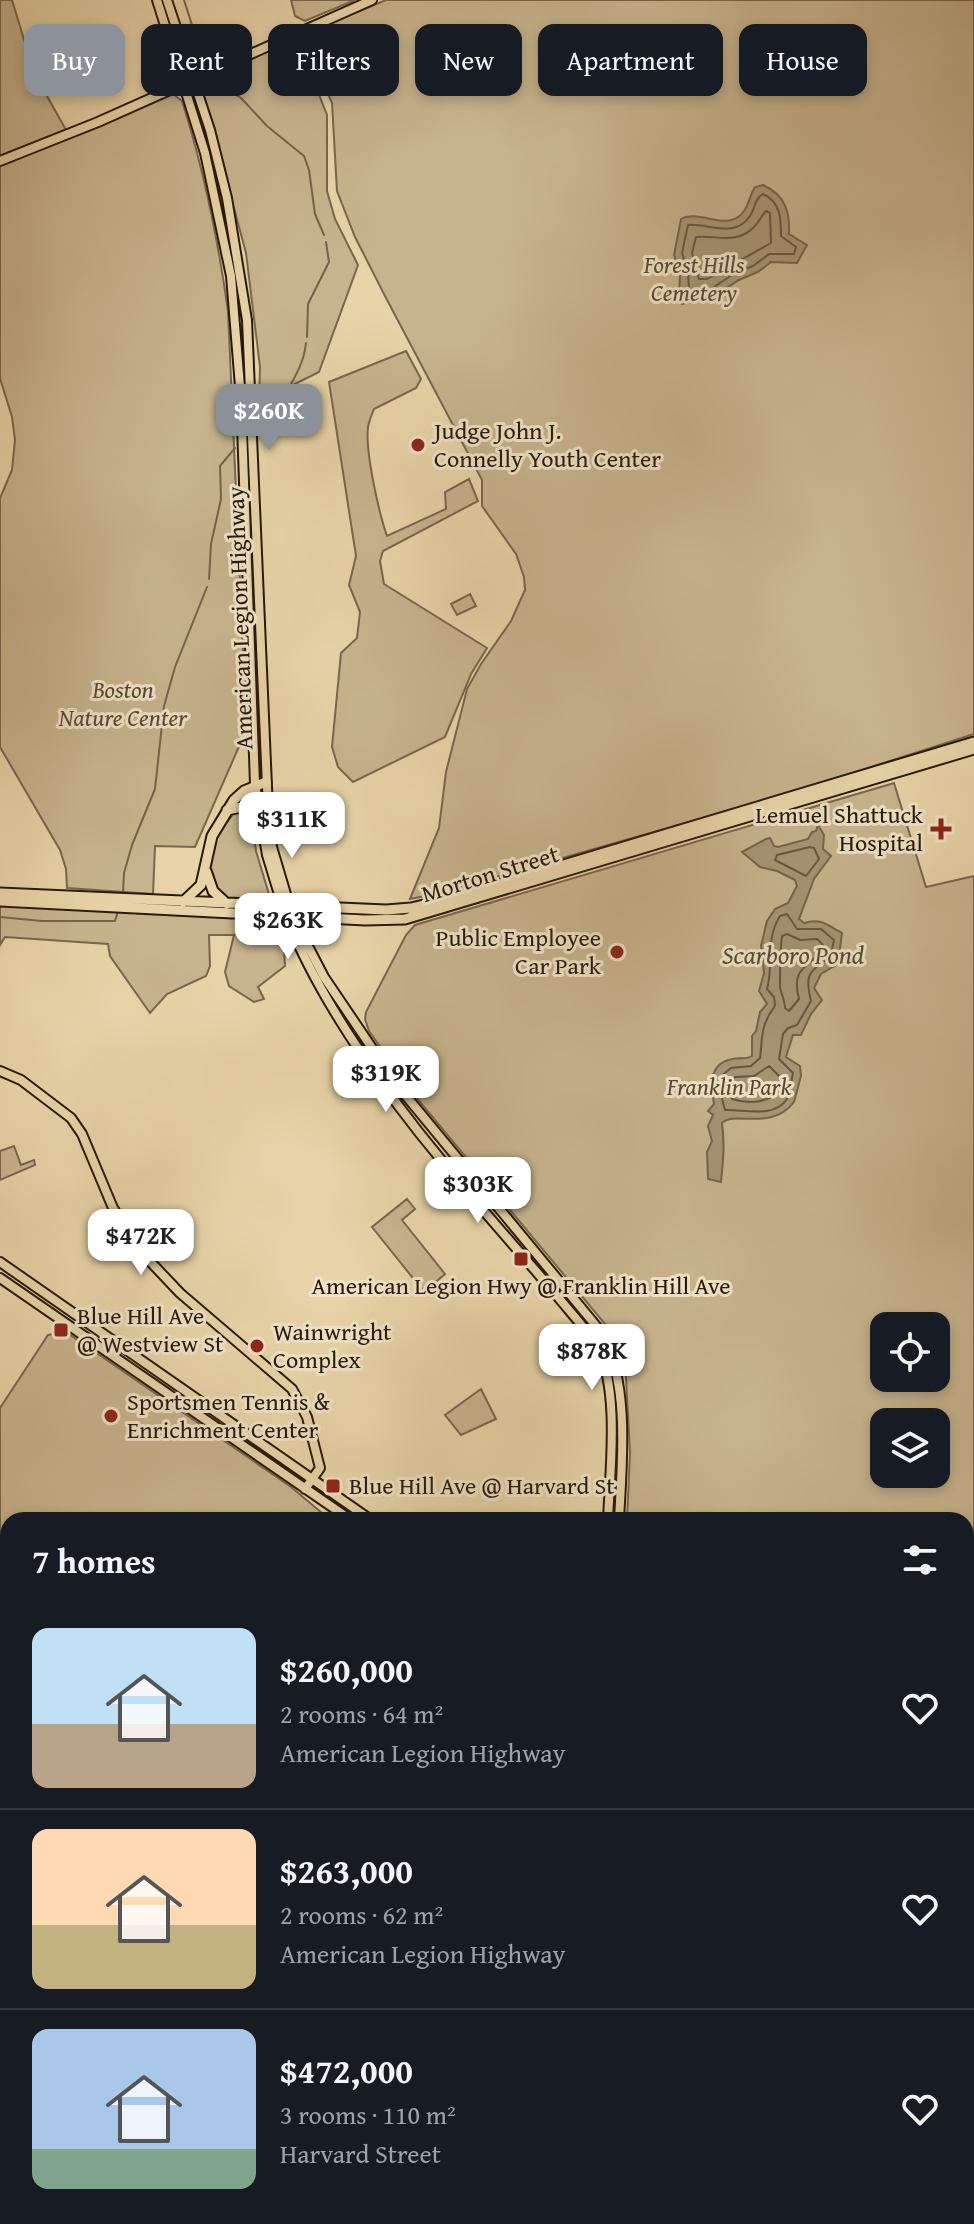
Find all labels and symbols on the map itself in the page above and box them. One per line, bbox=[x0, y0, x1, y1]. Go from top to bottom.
park label: Forest Hills Cemetery bbox=[643, 247, 745, 310]
pin: $260K bbox=[213, 384, 325, 452]
place label: Judge John J. Connelly Youth Center bbox=[431, 413, 661, 476]
marker: Judge John J. Connelly Youth Center bbox=[409, 436, 427, 454]
street label: American Legion Highway bbox=[217, 486, 262, 750]
park label: Boston Nature Center bbox=[58, 672, 188, 735]
pin: $311K bbox=[236, 792, 348, 860]
place label: Lemuel Shattuck Hospital bbox=[755, 797, 924, 860]
marker: Lemuel Shattuck Hospital bbox=[930, 818, 952, 840]
street label: Morton Street bbox=[417, 836, 563, 911]
pin: $263K bbox=[232, 893, 344, 961]
place label: Public Employee Car Park bbox=[436, 920, 602, 983]
water label: Scarboro Pond bbox=[722, 935, 864, 974]
marker: Public Employee Car Park bbox=[608, 943, 626, 961]
pin: $319K bbox=[330, 1046, 442, 1114]
park label: Franklin Park bbox=[666, 1069, 791, 1104]
pin: $303K bbox=[422, 1157, 534, 1225]
pin: $472K bbox=[85, 1209, 197, 1277]
marker: American Legion Hwy @ Franklin Hill Ave bbox=[512, 1250, 530, 1268]
place label: American Legion Hwy @ Franklin Hill Ave bbox=[312, 1268, 730, 1303]
place label: Blue Hill Ave @ Westview St bbox=[77, 1298, 224, 1361]
place label: Wainwright Complex bbox=[273, 1314, 392, 1377]
marker: Blue Hill Ave @ Westview St bbox=[52, 1321, 70, 1339]
pin: $878K bbox=[536, 1324, 648, 1392]
marker: Wainwright Complex bbox=[248, 1337, 266, 1355]
place label: Sportsmen Tennis & Enrichment Center bbox=[127, 1384, 331, 1447]
marker: Sportsmen Tennis & Enrichment Center bbox=[102, 1407, 120, 1425]
place label: Blue Hill Ave @ Harvard St bbox=[349, 1468, 615, 1503]
marker: Blue Hill Ave @ Harvard St bbox=[324, 1477, 342, 1495]

